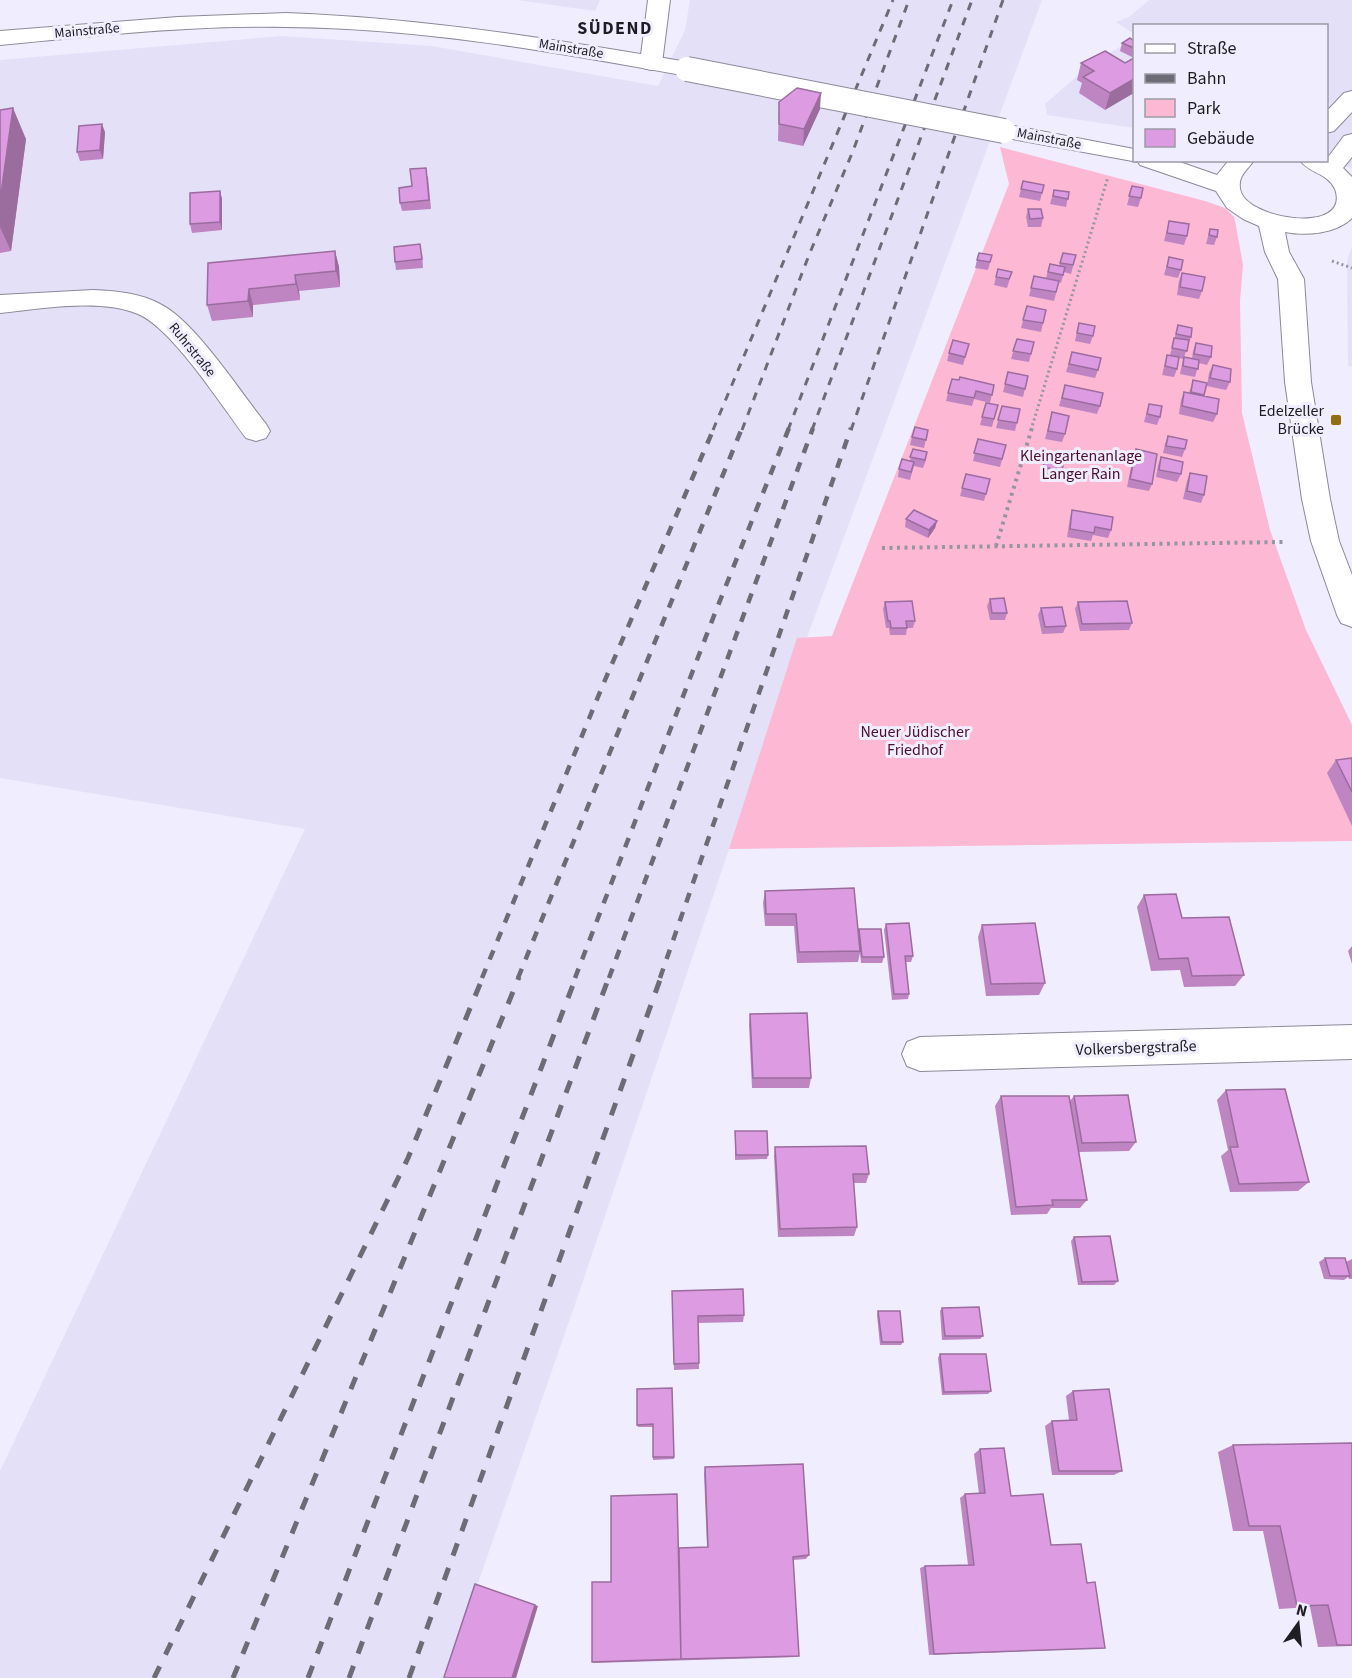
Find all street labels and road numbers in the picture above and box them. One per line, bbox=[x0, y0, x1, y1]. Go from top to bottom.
street label: Mainstraße bbox=[54, 18, 120, 44]
street label: Mainstraße bbox=[537, 34, 605, 64]
street label: Mainstraße bbox=[1015, 123, 1083, 155]
street label: Ruhrstraße bbox=[164, 318, 220, 382]
street label: Volkersbergstraße bbox=[1075, 1035, 1197, 1061]

